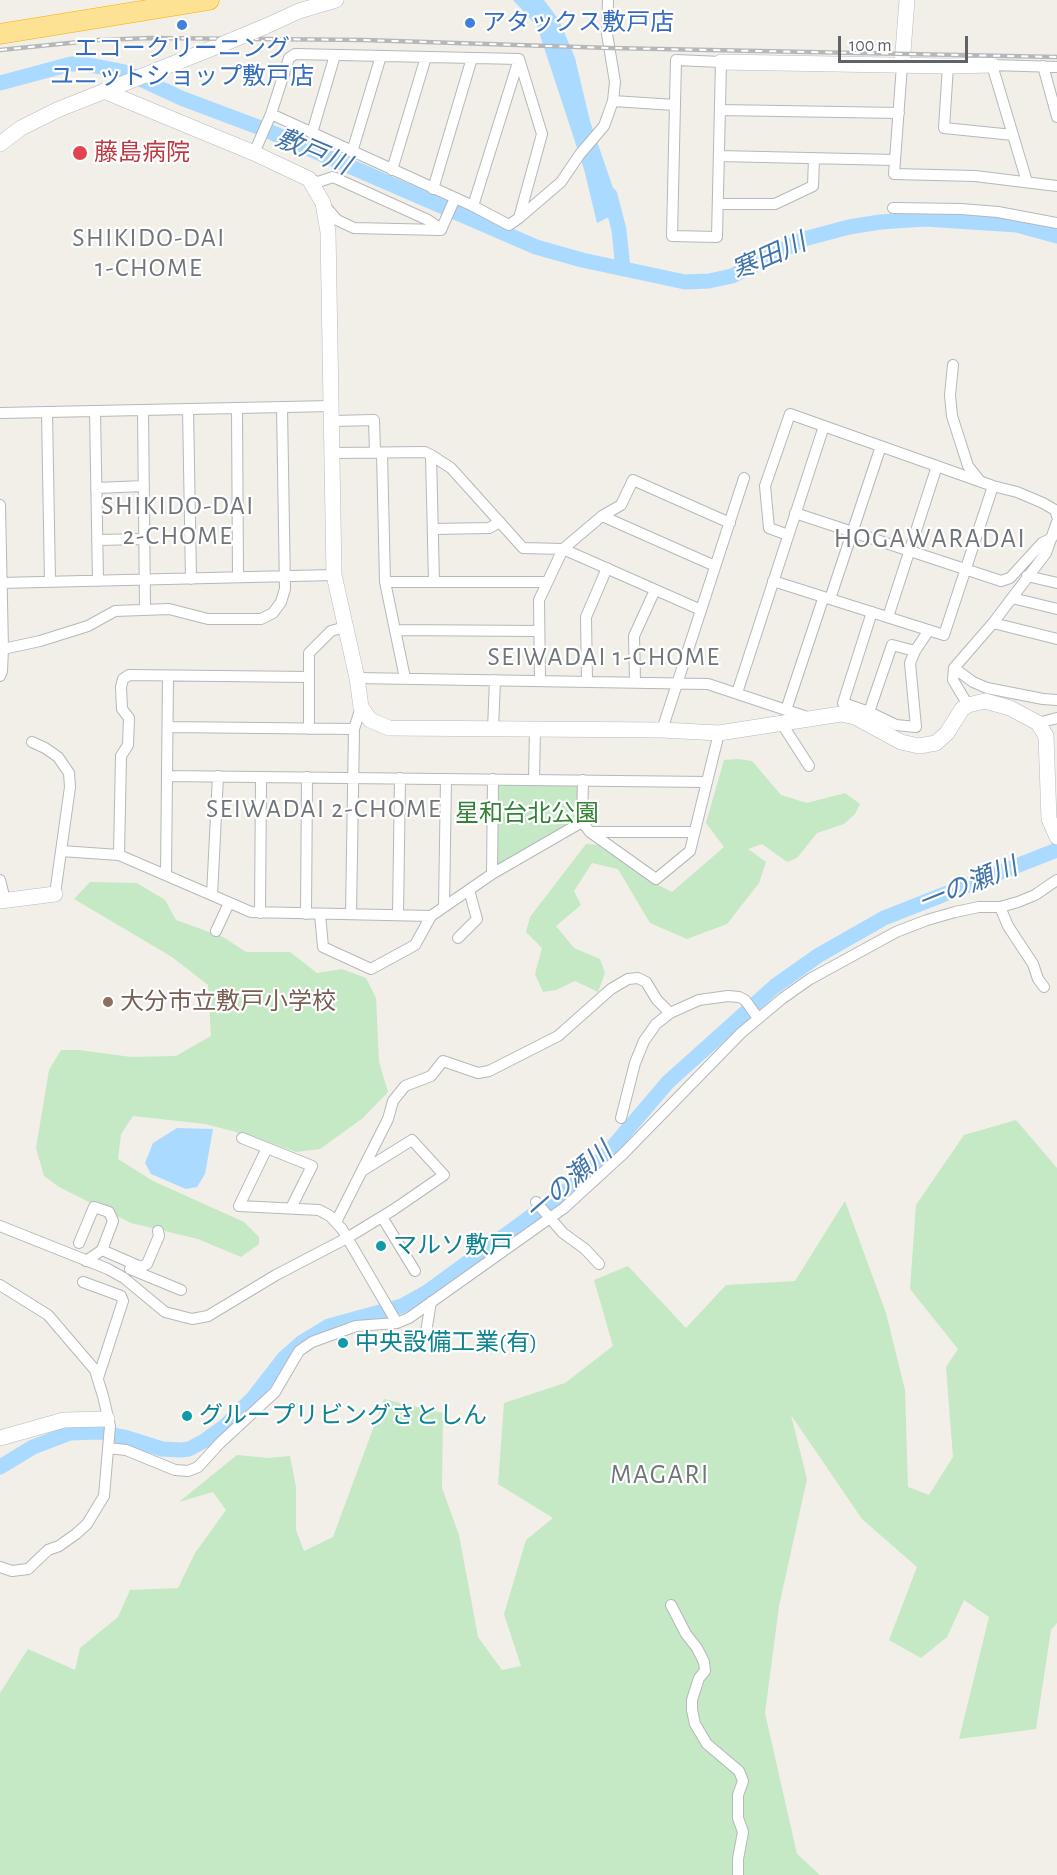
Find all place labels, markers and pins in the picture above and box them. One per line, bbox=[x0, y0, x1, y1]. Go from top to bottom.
place label: アタックス敷戸店 bbox=[482, 9, 674, 37]
marker: アタックス敷戸店 bbox=[463, 16, 477, 30]
marker: エコークリーニング ユニットショップ敷戸店 bbox=[175, 18, 189, 32]
place label: エコークリーニング ユニットショップ敷戸店 bbox=[50, 35, 314, 91]
place label: 藤島病院 bbox=[94, 139, 190, 167]
marker: 藤島病院 bbox=[71, 144, 89, 162]
place label: 大分市立敷戸小学校 bbox=[120, 988, 336, 1016]
marker: 大分市立敷戸小学校 bbox=[101, 995, 115, 1009]
place label: マルソ敷戸 bbox=[393, 1232, 513, 1260]
marker: マルソ敷戸 bbox=[374, 1239, 388, 1253]
place label: 中央設備工業(有) bbox=[355, 1329, 537, 1357]
marker: 中央設備工業(有) bbox=[336, 1336, 350, 1350]
place label: グループリビングさとしん bbox=[199, 1402, 487, 1430]
marker: グループリビングさとしん bbox=[180, 1409, 194, 1423]

